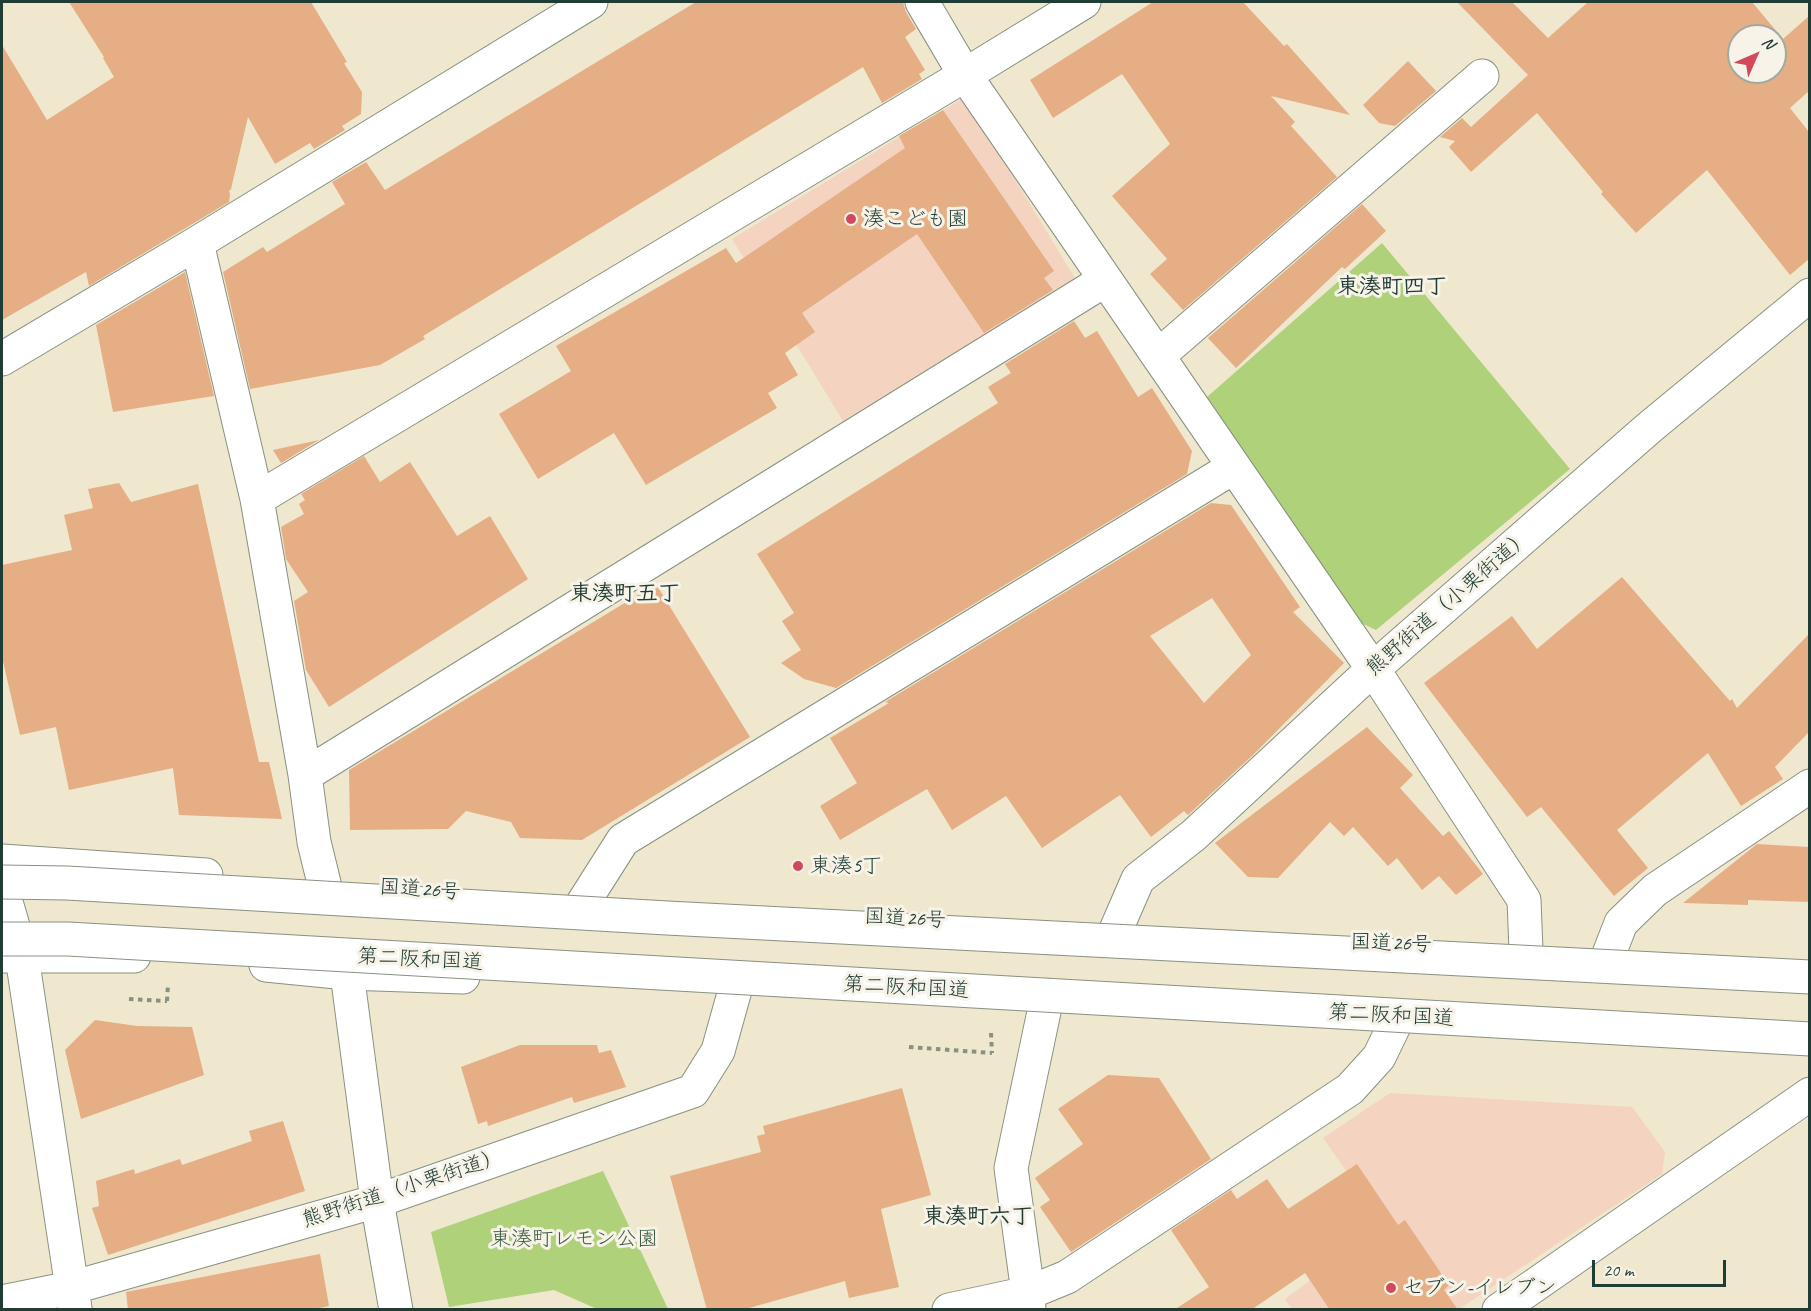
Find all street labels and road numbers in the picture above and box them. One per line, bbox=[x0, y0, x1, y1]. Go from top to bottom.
street label: 熊野街道（小栗街道） bbox=[1361, 525, 1537, 681]
street label: 国道26号 bbox=[378, 875, 462, 905]
street label: 国道26号 bbox=[863, 904, 947, 934]
street label: 国道26号 bbox=[1350, 930, 1432, 958]
street label: 第二阪和国道 bbox=[356, 944, 484, 976]
street label: 第二阪和国道 bbox=[842, 972, 970, 1004]
street label: 第二阪和国道 bbox=[1327, 1000, 1455, 1032]
street label: 熊野街道（小栗街道） bbox=[299, 1145, 507, 1233]

